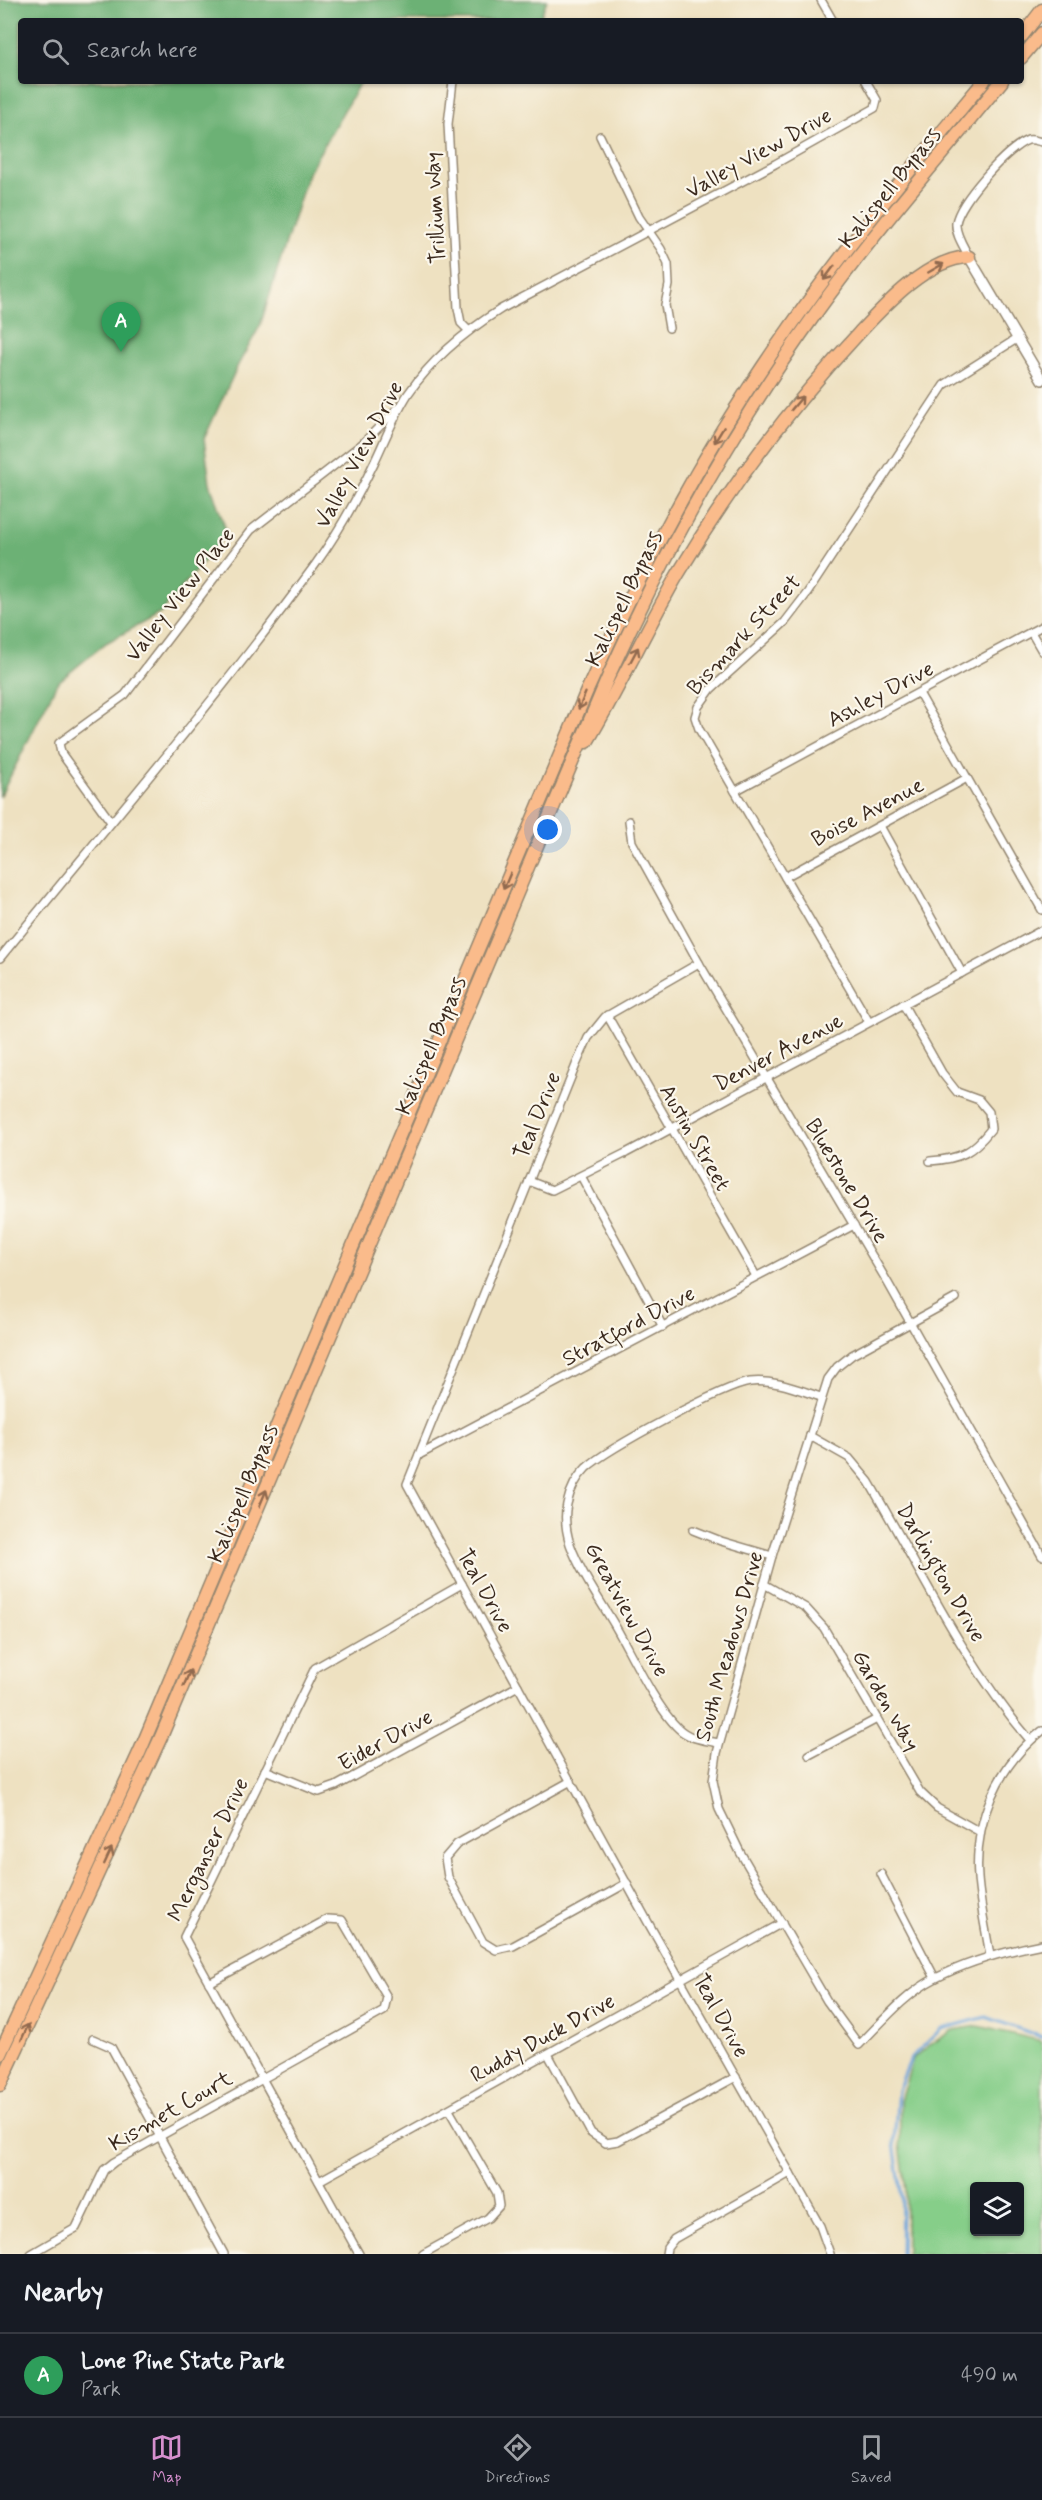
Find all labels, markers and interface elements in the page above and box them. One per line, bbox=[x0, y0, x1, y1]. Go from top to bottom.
search box bbox=[18, 18, 1024, 84]
icon: search bbox=[39, 35, 72, 68]
text: Search here bbox=[87, 37, 198, 65]
street label: Valley View Drive bbox=[681, 102, 837, 205]
street label: Kalispell Bypass bbox=[833, 122, 948, 255]
street label: Trillium Way bbox=[419, 151, 453, 265]
one-way arrow bbox=[927, 262, 944, 274]
one-way arrow bbox=[822, 265, 835, 281]
pin: A bbox=[102, 302, 140, 352]
street label: Valley View Drive bbox=[309, 377, 410, 533]
one-way arrow bbox=[790, 396, 803, 412]
one-way arrow bbox=[713, 425, 724, 443]
street label: Valley View Place bbox=[119, 522, 242, 668]
street label: Kalispell Bypass bbox=[580, 526, 670, 671]
street label: Bismark Street bbox=[681, 569, 808, 702]
one-way arrow bbox=[629, 646, 640, 664]
street label: Ashley Drive bbox=[823, 655, 939, 734]
one-way arrow bbox=[576, 692, 587, 710]
street label: Boise Avenue bbox=[807, 771, 929, 854]
your location bbox=[533, 815, 562, 844]
one-way arrow bbox=[501, 871, 512, 890]
street label: Kalispell Bypass bbox=[390, 972, 474, 1119]
street label: Denver Avenue bbox=[709, 1007, 849, 1099]
street label: Teal Drive bbox=[508, 1068, 568, 1164]
street label: Austin Street bbox=[652, 1080, 736, 1196]
street label: Bluestone Drive bbox=[798, 1114, 894, 1248]
street label: Stratford Drive bbox=[558, 1280, 701, 1375]
street label: Kalispell Bypass bbox=[202, 1420, 286, 1567]
one-way arrow bbox=[258, 1489, 269, 1508]
street label: Darlington Drive bbox=[887, 1498, 991, 1649]
street label: Greatview Drive bbox=[578, 1538, 675, 1682]
street label: Teal Drive bbox=[450, 1544, 519, 1638]
street label: South Meadows Drive bbox=[689, 1548, 771, 1745]
street label: Garden Way bbox=[845, 1645, 925, 1757]
one-way arrow bbox=[182, 1669, 193, 1687]
street label: Eider Drive bbox=[334, 1703, 438, 1778]
street label: Merganser Drive bbox=[162, 1773, 258, 1928]
one-way arrow bbox=[102, 1847, 114, 1865]
street label: Teal Drive bbox=[686, 1969, 755, 2063]
street label: Ruddy Duck Drive bbox=[466, 1987, 620, 2090]
one-way arrow bbox=[19, 2024, 31, 2042]
street label: Kismet Court bbox=[104, 2065, 238, 2158]
map controls bbox=[970, 2182, 1024, 2236]
button: layers bbox=[970, 2182, 1024, 2236]
text: Nearby bbox=[24, 2276, 103, 2310]
text: Lone Pine State Park bbox=[81, 2348, 285, 2376]
text: A bbox=[37, 2362, 50, 2389]
text: 490 m bbox=[961, 2362, 1018, 2389]
text: Park bbox=[81, 2376, 121, 2403]
tab: Map bbox=[150, 2431, 183, 2488]
tab: Directions bbox=[484, 2431, 550, 2488]
tab: Saved bbox=[851, 2431, 892, 2488]

